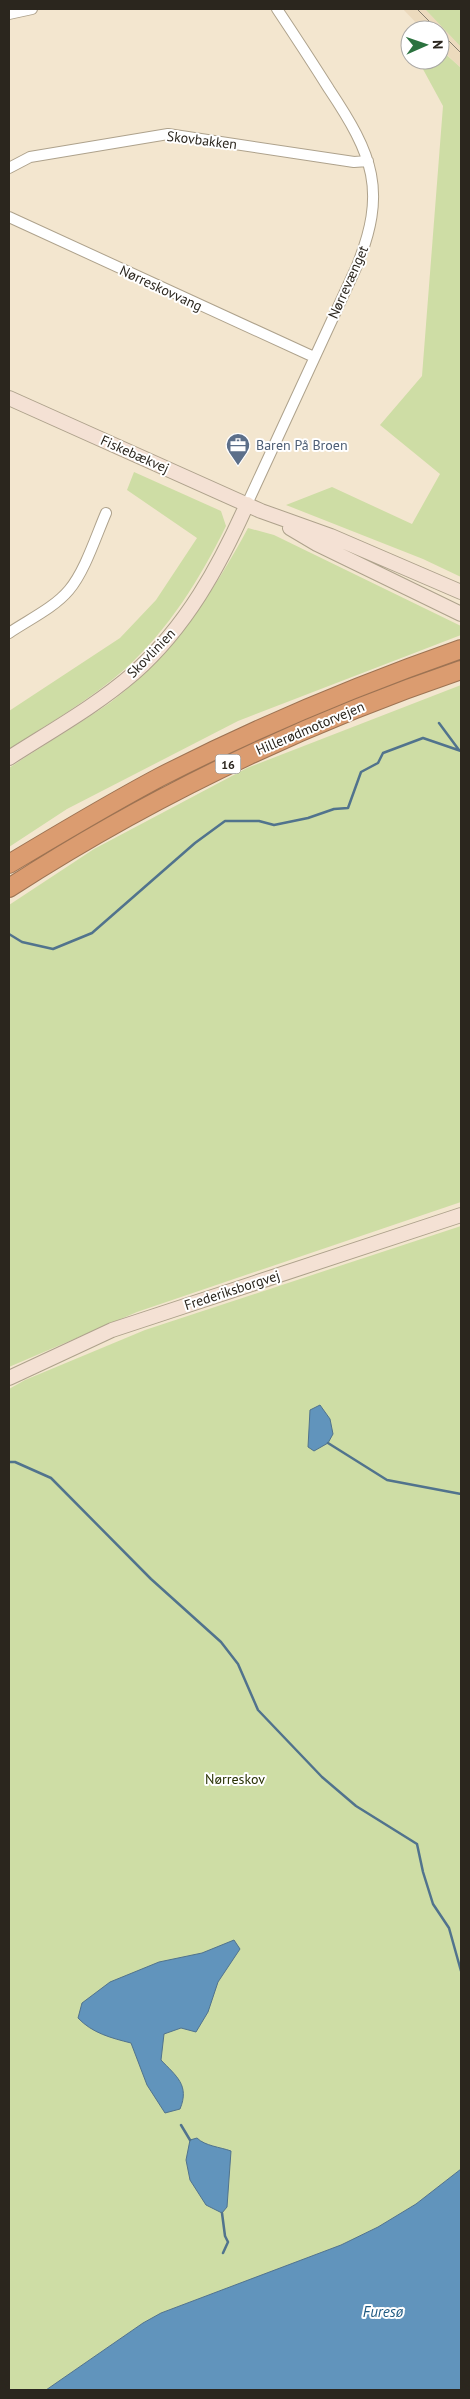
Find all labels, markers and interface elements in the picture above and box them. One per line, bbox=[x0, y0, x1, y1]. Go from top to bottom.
north arrow bbox=[400, 20, 450, 70]
text: N bbox=[429, 40, 447, 49]
street label: Skovbakken bbox=[166, 127, 238, 153]
street label: Nørrevænget bbox=[324, 242, 372, 321]
street label: Nørreskovvang bbox=[117, 261, 205, 315]
street label: Fiskebækvej bbox=[98, 431, 172, 477]
office icon: Baren På Broen bbox=[225, 432, 251, 466]
place label: Baren På Broen bbox=[256, 436, 348, 454]
street label: Skovlinien bbox=[123, 624, 179, 682]
street label: Hillerødmotorvejen bbox=[253, 697, 367, 759]
road number: 16 bbox=[216, 754, 240, 774]
street label: Frederiksborgvej bbox=[182, 1266, 282, 1314]
park label: Nørreskov bbox=[205, 1770, 265, 1788]
water label: Furesø bbox=[363, 2302, 404, 2321]

